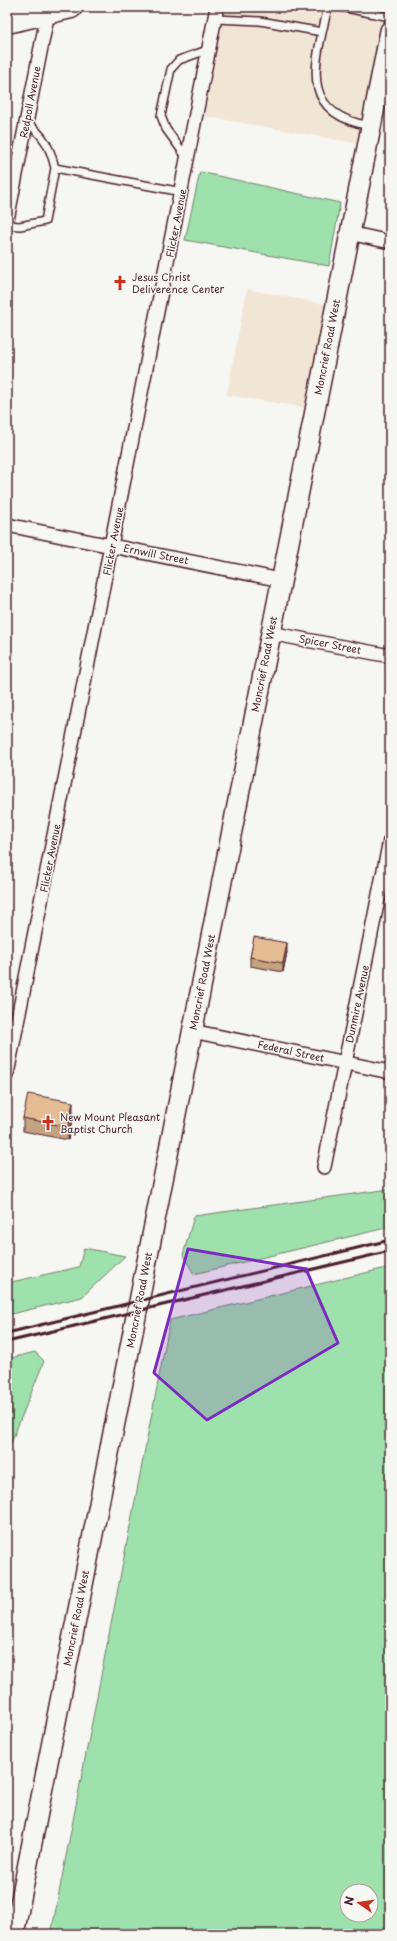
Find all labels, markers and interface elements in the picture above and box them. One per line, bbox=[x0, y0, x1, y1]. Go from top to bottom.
street label: Redpoll Avenue bbox=[15, 65, 44, 139]
street label: Flicker Avenue bbox=[161, 187, 190, 259]
place label: Jesus Christ Deliverence Center bbox=[132, 269, 225, 296]
church icon: Jesus Christ Deliverence Center bbox=[111, 274, 129, 292]
street label: Moncrief Road West bbox=[310, 298, 343, 396]
street label: Flicker Avenue bbox=[98, 505, 127, 577]
street label: Ernwill Street bbox=[122, 540, 190, 567]
street label: Moncrief Road West bbox=[247, 615, 280, 713]
street label: Spicer Street bbox=[298, 630, 363, 657]
street label: Flicker Avenue bbox=[35, 822, 64, 894]
street label: Moncrief Road West bbox=[185, 933, 218, 1031]
street label: Dunmire Avenue bbox=[341, 964, 372, 1044]
street label: Federal Street bbox=[256, 1036, 326, 1065]
place label: New Mount Pleasant Baptist Church bbox=[60, 1109, 160, 1136]
church icon: New Mount Pleasant Baptist Church bbox=[39, 1114, 57, 1132]
street label: Moncrief Road West bbox=[122, 1251, 155, 1349]
street label: Moncrief Road West bbox=[59, 1569, 92, 1667]
north arrow bbox=[339, 1883, 379, 1923]
text: N bbox=[340, 1894, 358, 1907]

